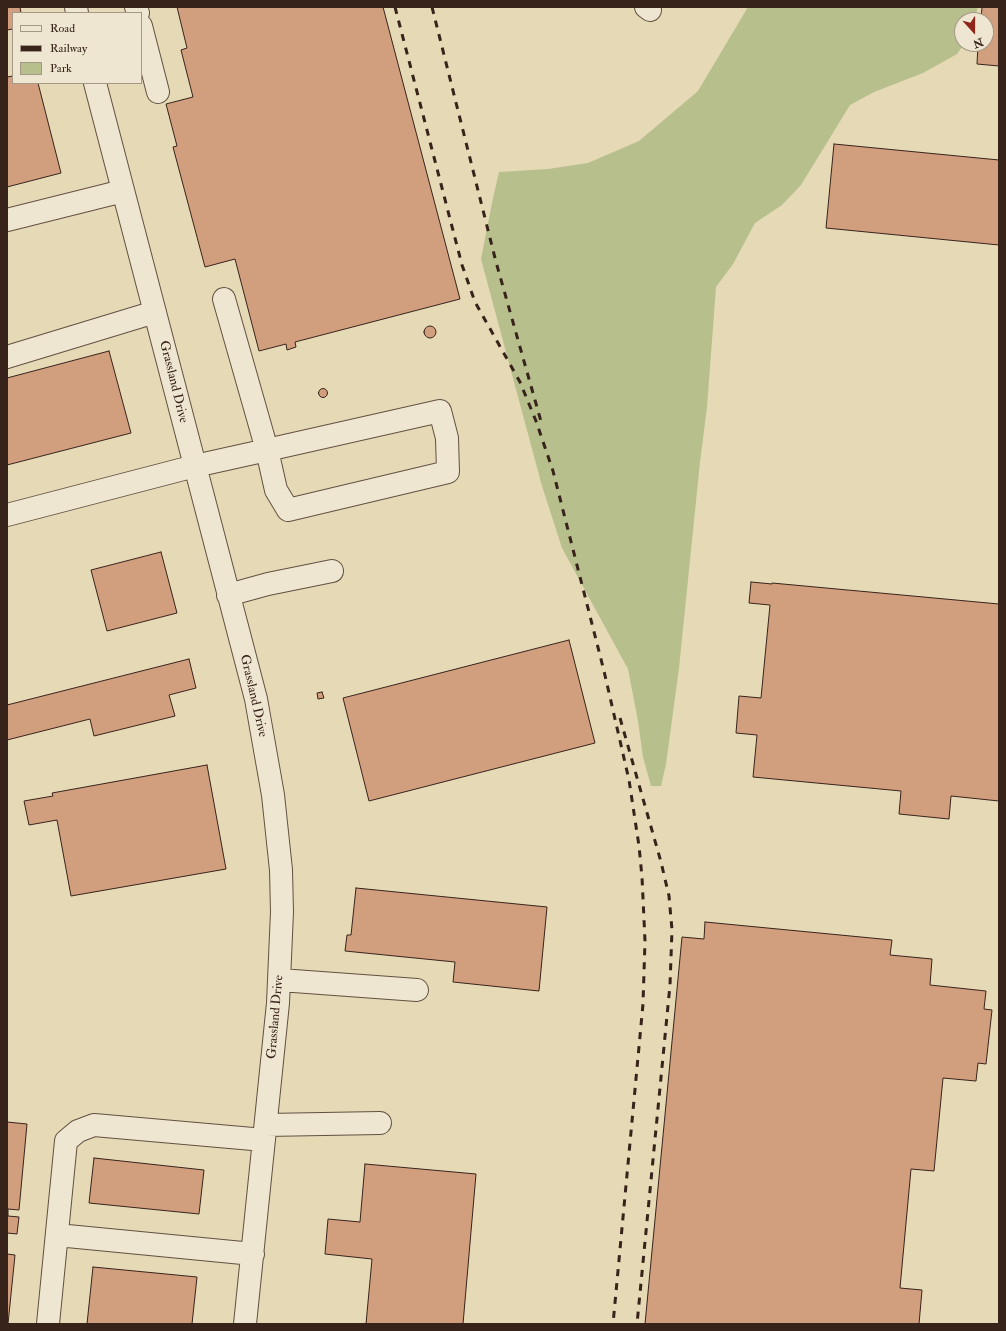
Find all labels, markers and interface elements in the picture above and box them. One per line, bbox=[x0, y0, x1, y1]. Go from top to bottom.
legend bbox=[12, 12, 142, 84]
north arrow bbox=[954, 12, 994, 52]
text: Road bbox=[50, 21, 75, 36]
text: N bbox=[971, 35, 985, 51]
text: Railway bbox=[50, 41, 87, 56]
text: Park bbox=[50, 61, 72, 76]
street label: Grassland Drive bbox=[155, 339, 191, 425]
street label: Grassland Drive bbox=[236, 653, 270, 739]
street label: Grassland Drive bbox=[265, 974, 287, 1060]

